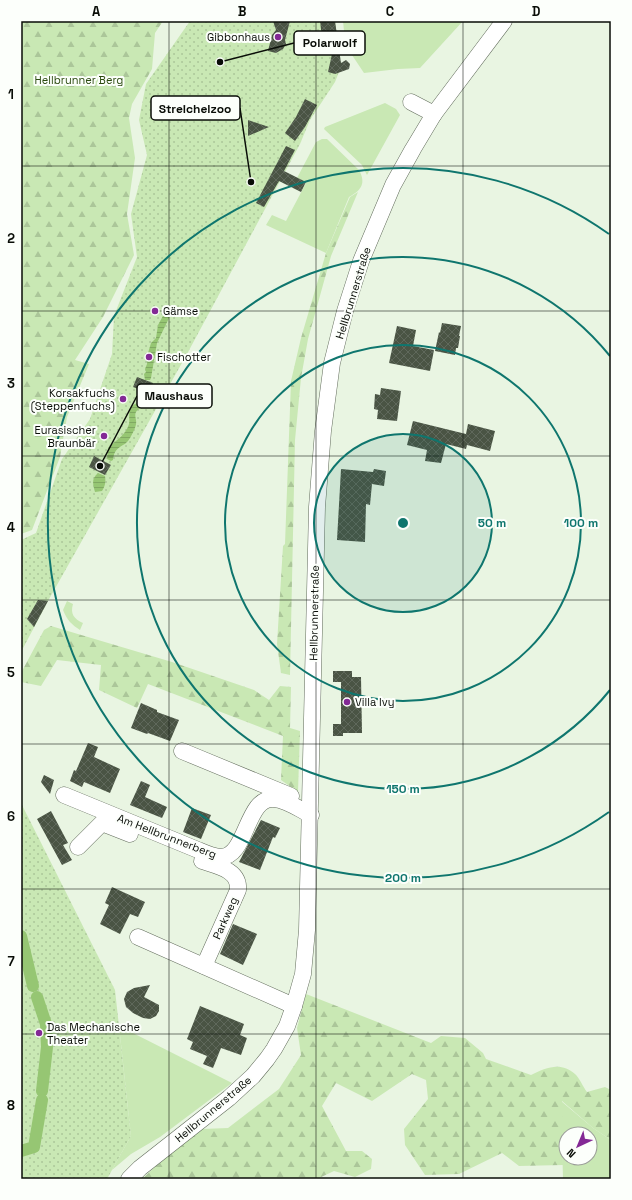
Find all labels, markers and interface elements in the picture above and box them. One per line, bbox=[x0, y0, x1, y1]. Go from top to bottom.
text: A bbox=[92, 3, 101, 20]
text: B bbox=[238, 3, 247, 20]
text: C bbox=[386, 3, 394, 20]
text: D bbox=[532, 3, 541, 20]
place label: Gibbonhaus bbox=[207, 30, 270, 44]
callout: Polarwolf bbox=[294, 31, 365, 55]
marker: Gibbonhaus bbox=[273, 32, 283, 42]
text: Polarwolf bbox=[303, 35, 357, 51]
park label: Hellbrunner Berg bbox=[35, 73, 123, 87]
text: 1 bbox=[8, 86, 14, 103]
callout: Streichelzoo bbox=[151, 96, 240, 120]
text: Streichelzoo bbox=[159, 101, 231, 117]
text: 2 bbox=[7, 230, 15, 247]
street label: Hellbrunnerstraße bbox=[332, 245, 374, 341]
place label: Gämse bbox=[163, 304, 198, 318]
marker: Gämse bbox=[150, 306, 160, 316]
place label: Fischotter bbox=[157, 350, 211, 364]
marker: Fischotter bbox=[144, 352, 154, 362]
text: 3 bbox=[7, 375, 15, 392]
callout: Maushaus bbox=[137, 384, 212, 408]
place label: Korsakfuchs (Steppenfuchs) bbox=[31, 386, 115, 413]
text: Maushaus bbox=[145, 388, 203, 404]
marker: Korsakfuchs (Steppenfuchs) bbox=[118, 394, 128, 404]
place label: Eurasischer Braunbär bbox=[35, 423, 96, 450]
marker: Eurasischer Braunbär bbox=[99, 431, 109, 441]
text: 50 m bbox=[478, 515, 506, 531]
text: 100 m bbox=[564, 515, 598, 531]
centre of rings bbox=[396, 516, 410, 530]
text: 4 bbox=[7, 519, 15, 536]
street label: Hellbrunnerstraße bbox=[306, 565, 322, 661]
text: 5 bbox=[7, 664, 15, 681]
place label: Villa Ivy bbox=[355, 695, 394, 709]
marker: Villa Ivy bbox=[342, 697, 352, 707]
text: 150 m bbox=[386, 781, 420, 797]
text: 6 bbox=[7, 808, 15, 825]
street label: Am Hellbrunnerberg bbox=[115, 811, 219, 861]
text: 200 m bbox=[385, 870, 421, 886]
street label: Parkweg bbox=[209, 895, 241, 941]
text: 7 bbox=[7, 953, 15, 970]
place label: Das Mechanische Theater bbox=[47, 1020, 140, 1047]
marker: Das Mechanische Theater bbox=[34, 1028, 44, 1038]
street label: Hellbrunnerstraße bbox=[172, 1073, 254, 1145]
text: 8 bbox=[7, 1097, 15, 1114]
north arrow bbox=[558, 1126, 598, 1166]
text: N bbox=[564, 1146, 579, 1161]

